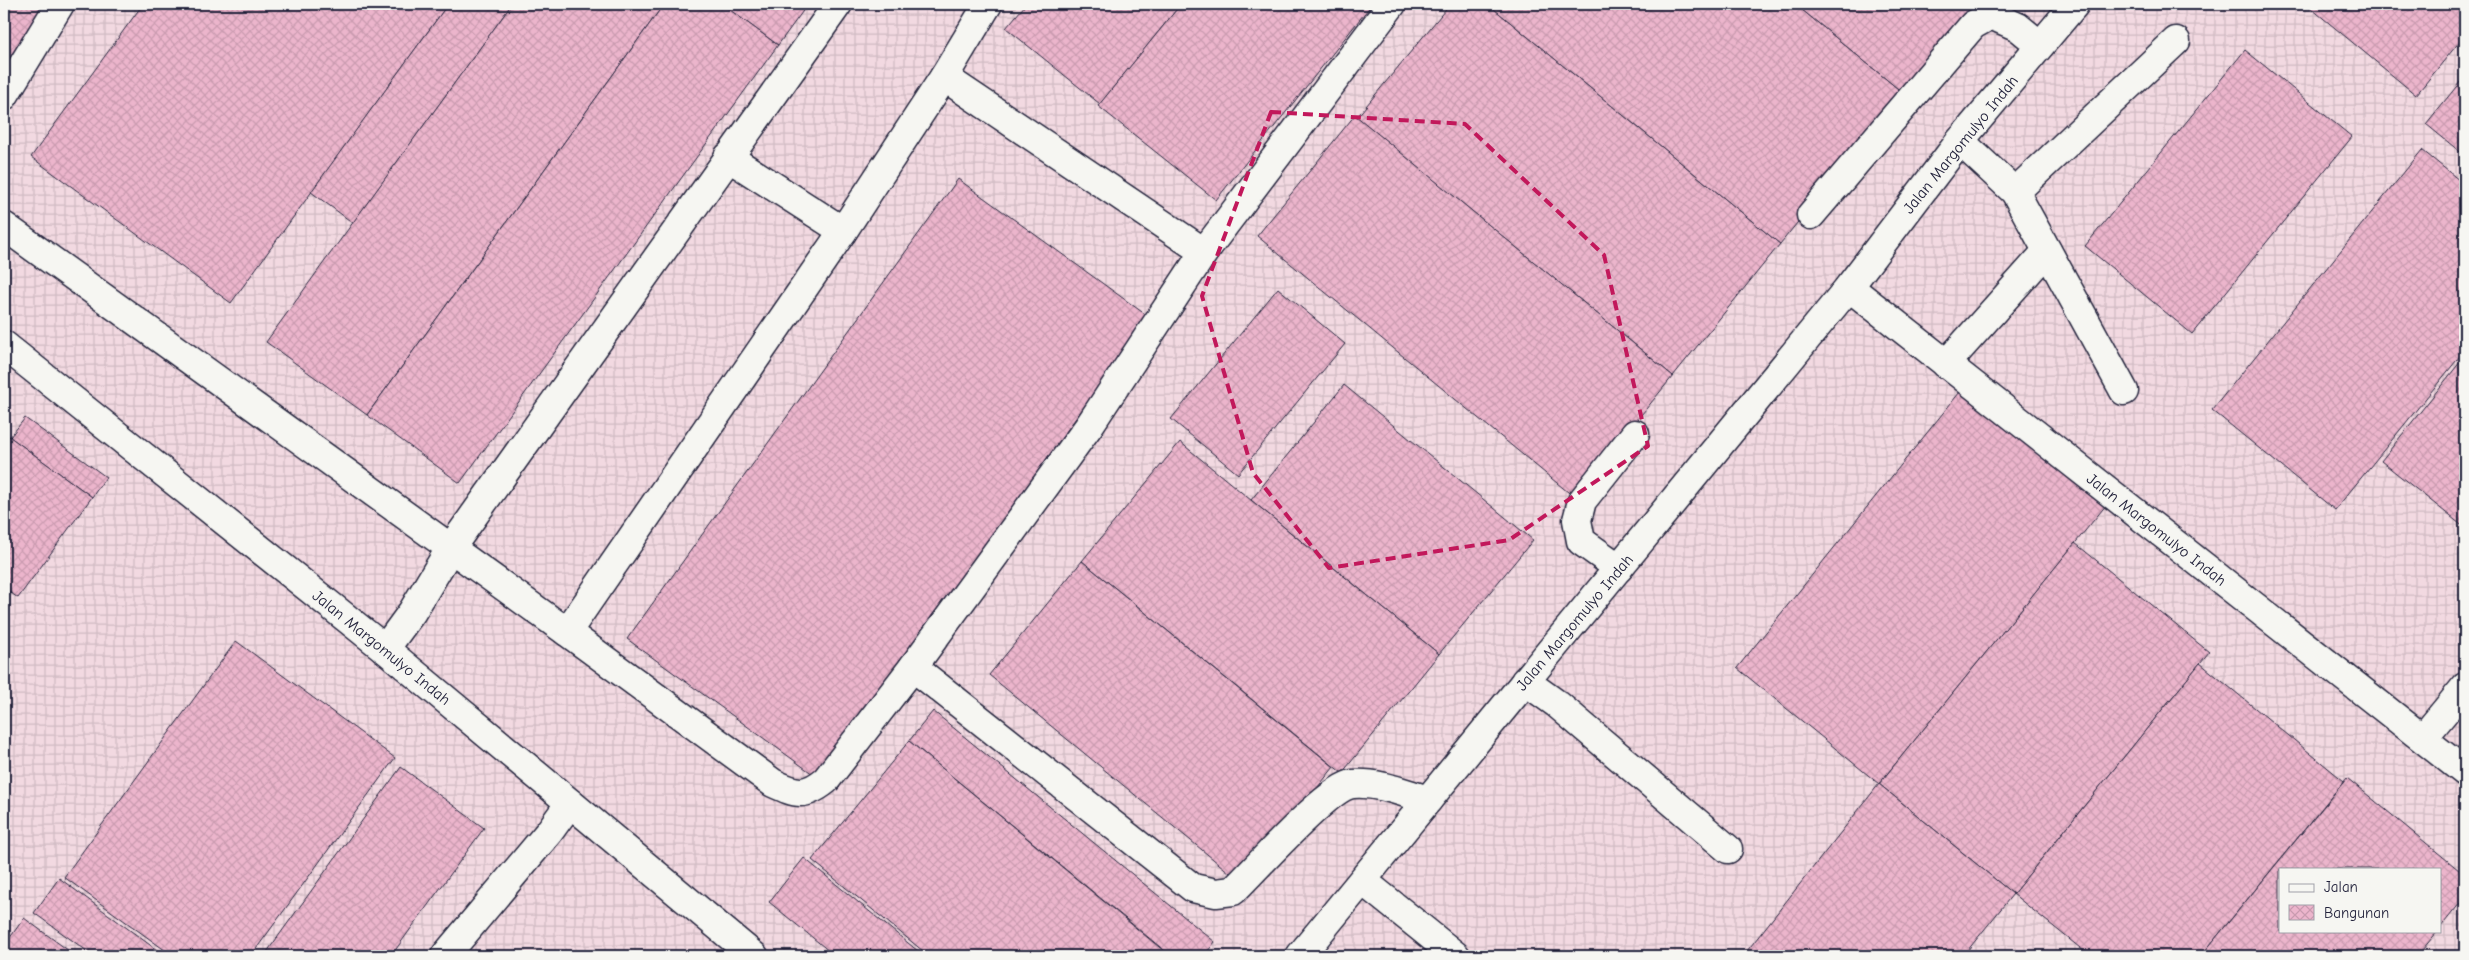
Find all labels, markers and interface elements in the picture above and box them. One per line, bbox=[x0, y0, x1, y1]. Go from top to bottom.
street label: Jalan Margomulyo Indah bbox=[1900, 72, 2022, 217]
street label: Jalan Margomulyo Indah bbox=[2083, 470, 2230, 590]
street label: Jalan Margomulyo Indah bbox=[1513, 551, 1637, 694]
street label: Jalan Margomulyo Indah bbox=[309, 587, 454, 709]
legend bbox=[2279, 868, 2442, 932]
text: Jalan bbox=[2324, 878, 2358, 896]
text: Bangunan bbox=[2324, 904, 2389, 922]

